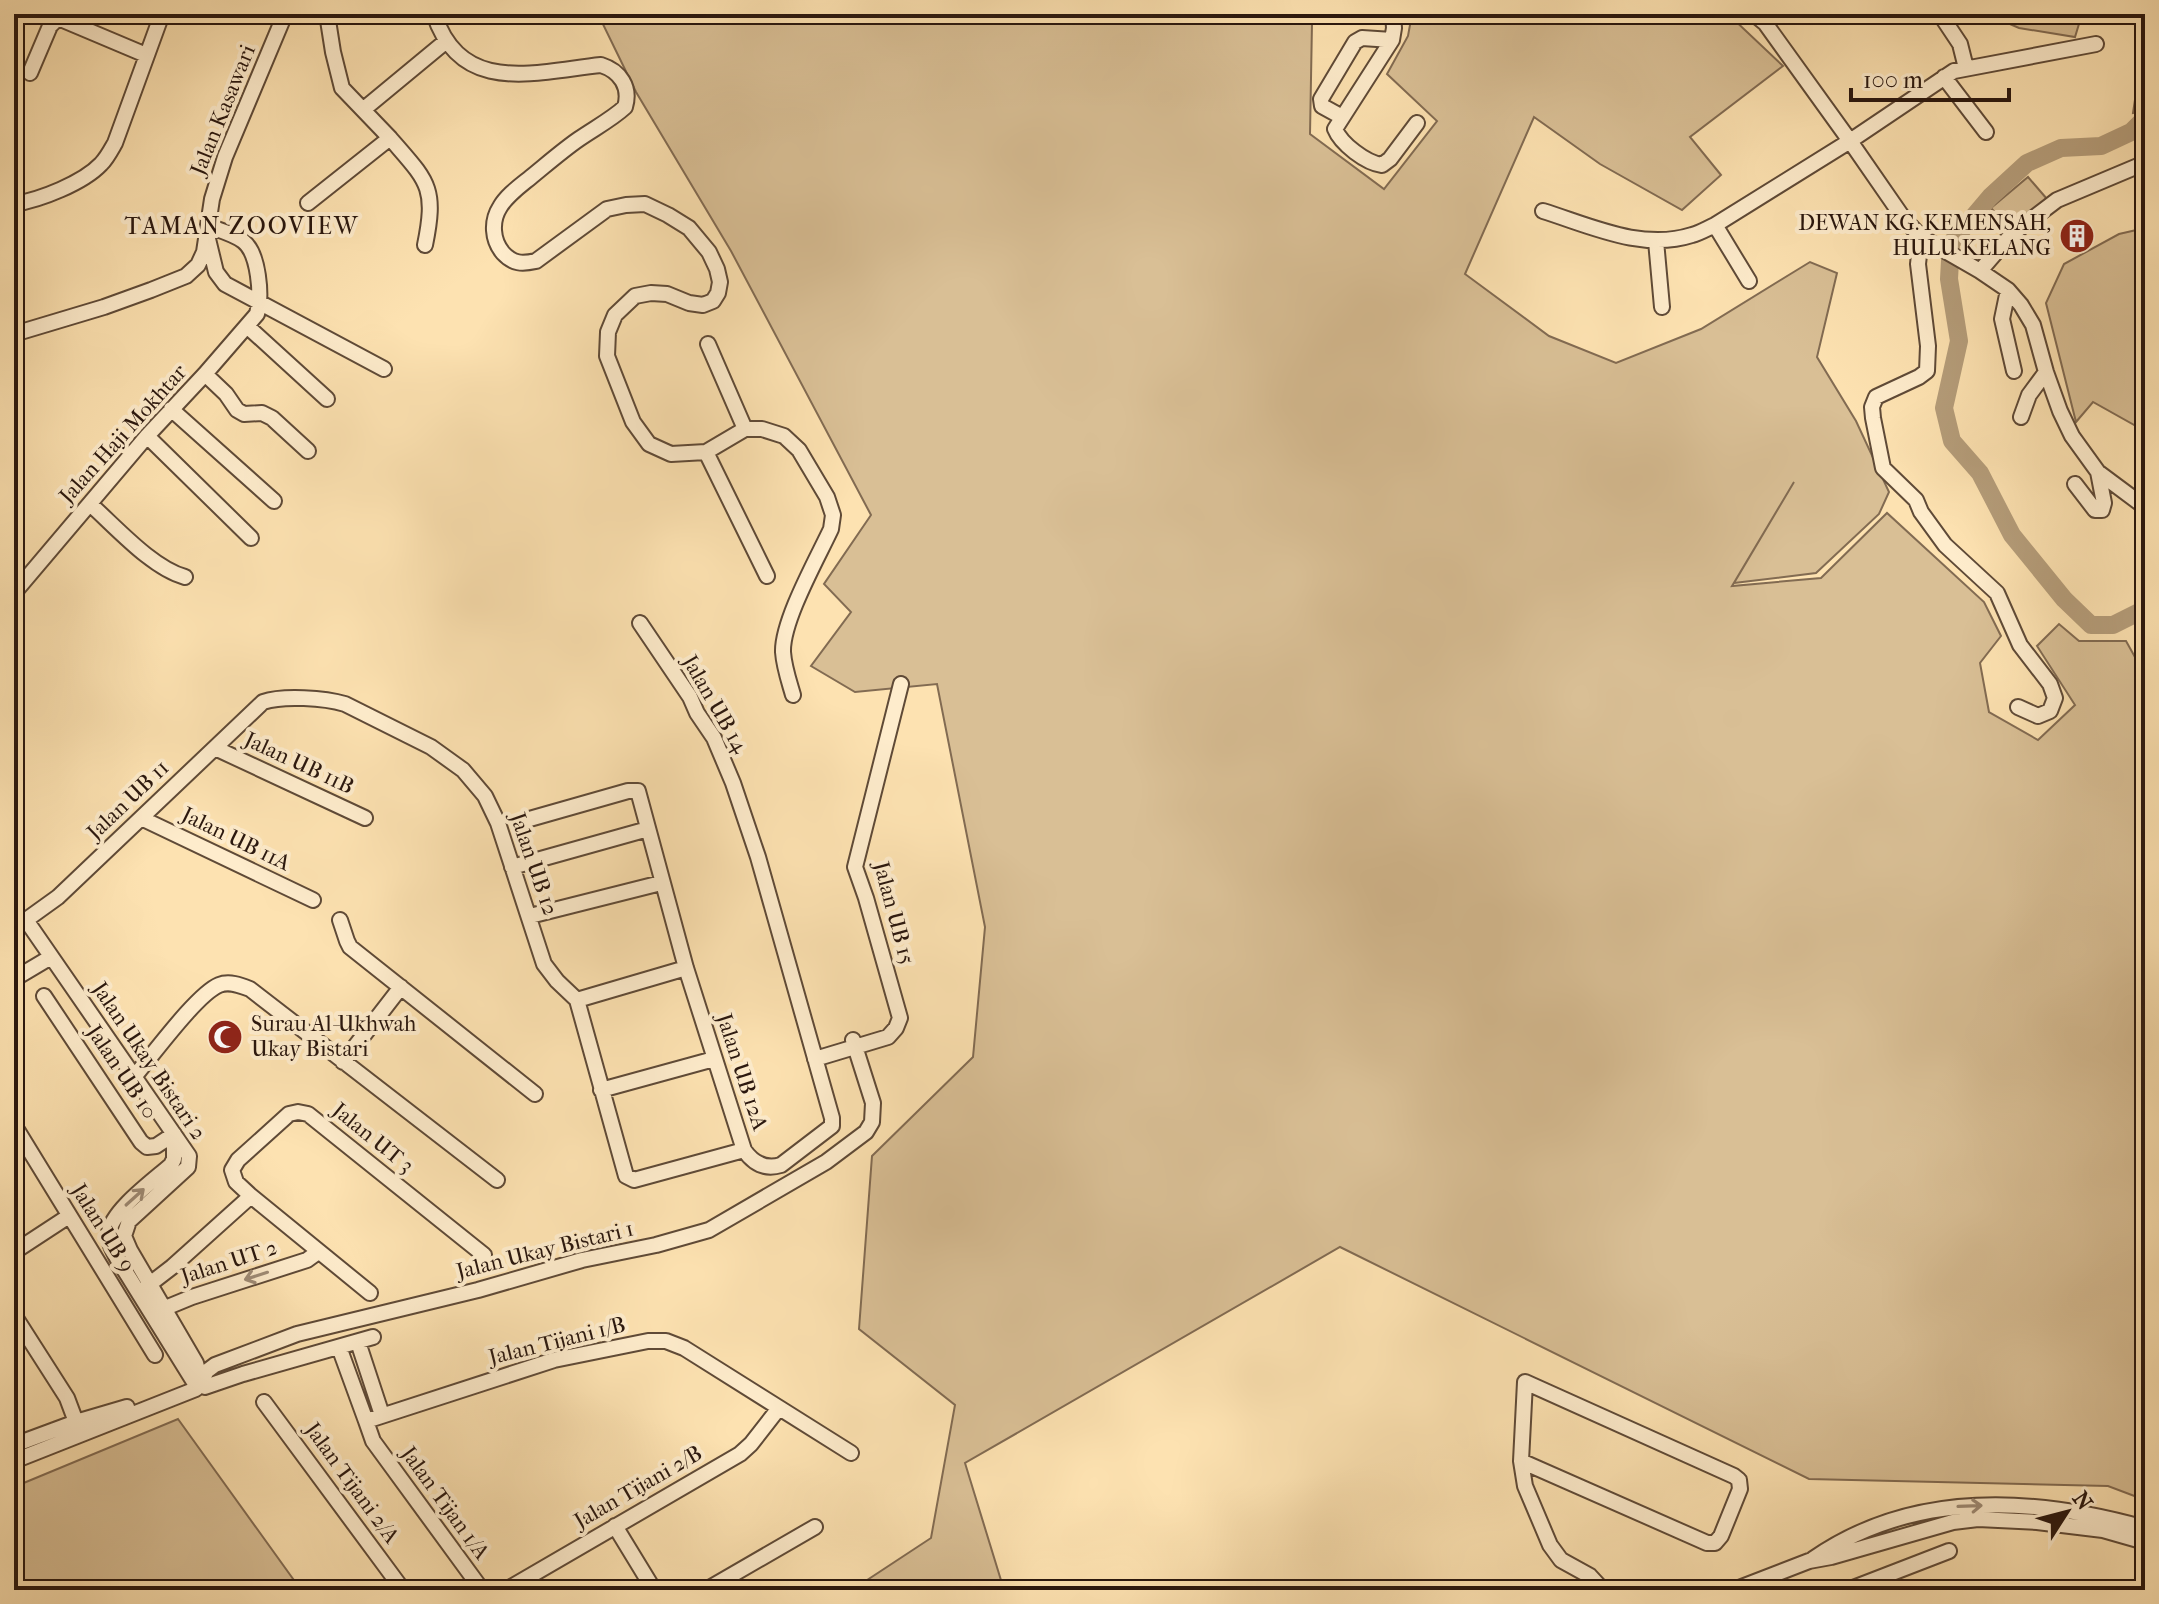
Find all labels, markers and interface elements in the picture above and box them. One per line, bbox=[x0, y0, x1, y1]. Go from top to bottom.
street label: Jalan Kasawari bbox=[184, 41, 261, 181]
scale bar bbox=[1851, 52, 2009, 102]
text: 100 m bbox=[1863, 66, 1923, 94]
place label: DEWAN KG. KEMENSAH, HULU KELANG bbox=[1798, 210, 2051, 261]
district label: TAMAN ZOOVIEW bbox=[125, 212, 359, 240]
building icon: DEWAN KG. KEMENSAH, HULU KELANG bbox=[2058, 217, 2096, 255]
street label: Jalan Haji Mokhtar bbox=[52, 359, 193, 510]
street label: Jalan UB 14 bbox=[676, 649, 754, 758]
street label: Jalan UB 11B bbox=[238, 725, 358, 800]
street label: Jalan UB 11 bbox=[80, 755, 174, 847]
street label: Jalan UB 11A bbox=[176, 801, 295, 877]
street label: Jalan UB 12 bbox=[504, 807, 564, 919]
street label: Jalan UB 15 bbox=[867, 857, 920, 967]
street label: Jalan Ukay Bistari 2 bbox=[85, 975, 212, 1145]
street label: Jalan UB 12A bbox=[710, 1008, 773, 1134]
place label: Surau Al-Ukhwah Ukay Bistari bbox=[251, 1011, 417, 1062]
street label: Jalan UB 10 bbox=[80, 1018, 163, 1124]
mosque icon: Surau Al-Ukhwah Ukay Bistari bbox=[206, 1018, 244, 1056]
street label: Jalan UT 3 bbox=[325, 1096, 419, 1179]
street label: Jalan UB 9 bbox=[65, 1177, 140, 1277]
one-way arrow bbox=[125, 1188, 145, 1207]
street label: Jalan Ukay Bistari 1 bbox=[452, 1215, 636, 1285]
street label: Jalan UT 2 bbox=[176, 1234, 280, 1290]
one-way arrow bbox=[243, 1270, 268, 1285]
street label: Jalan Tijani 1/B bbox=[484, 1311, 628, 1371]
street label: Jalan Tijani 2/A bbox=[298, 1416, 405, 1549]
street label: Jalan Tijan 1/A bbox=[394, 1440, 495, 1565]
street label: Jalan Tijani 2/B bbox=[568, 1440, 707, 1535]
north arrow bbox=[2027, 1472, 2107, 1552]
text: N bbox=[2067, 1486, 2098, 1515]
one-way arrow bbox=[1956, 1498, 1982, 1513]

